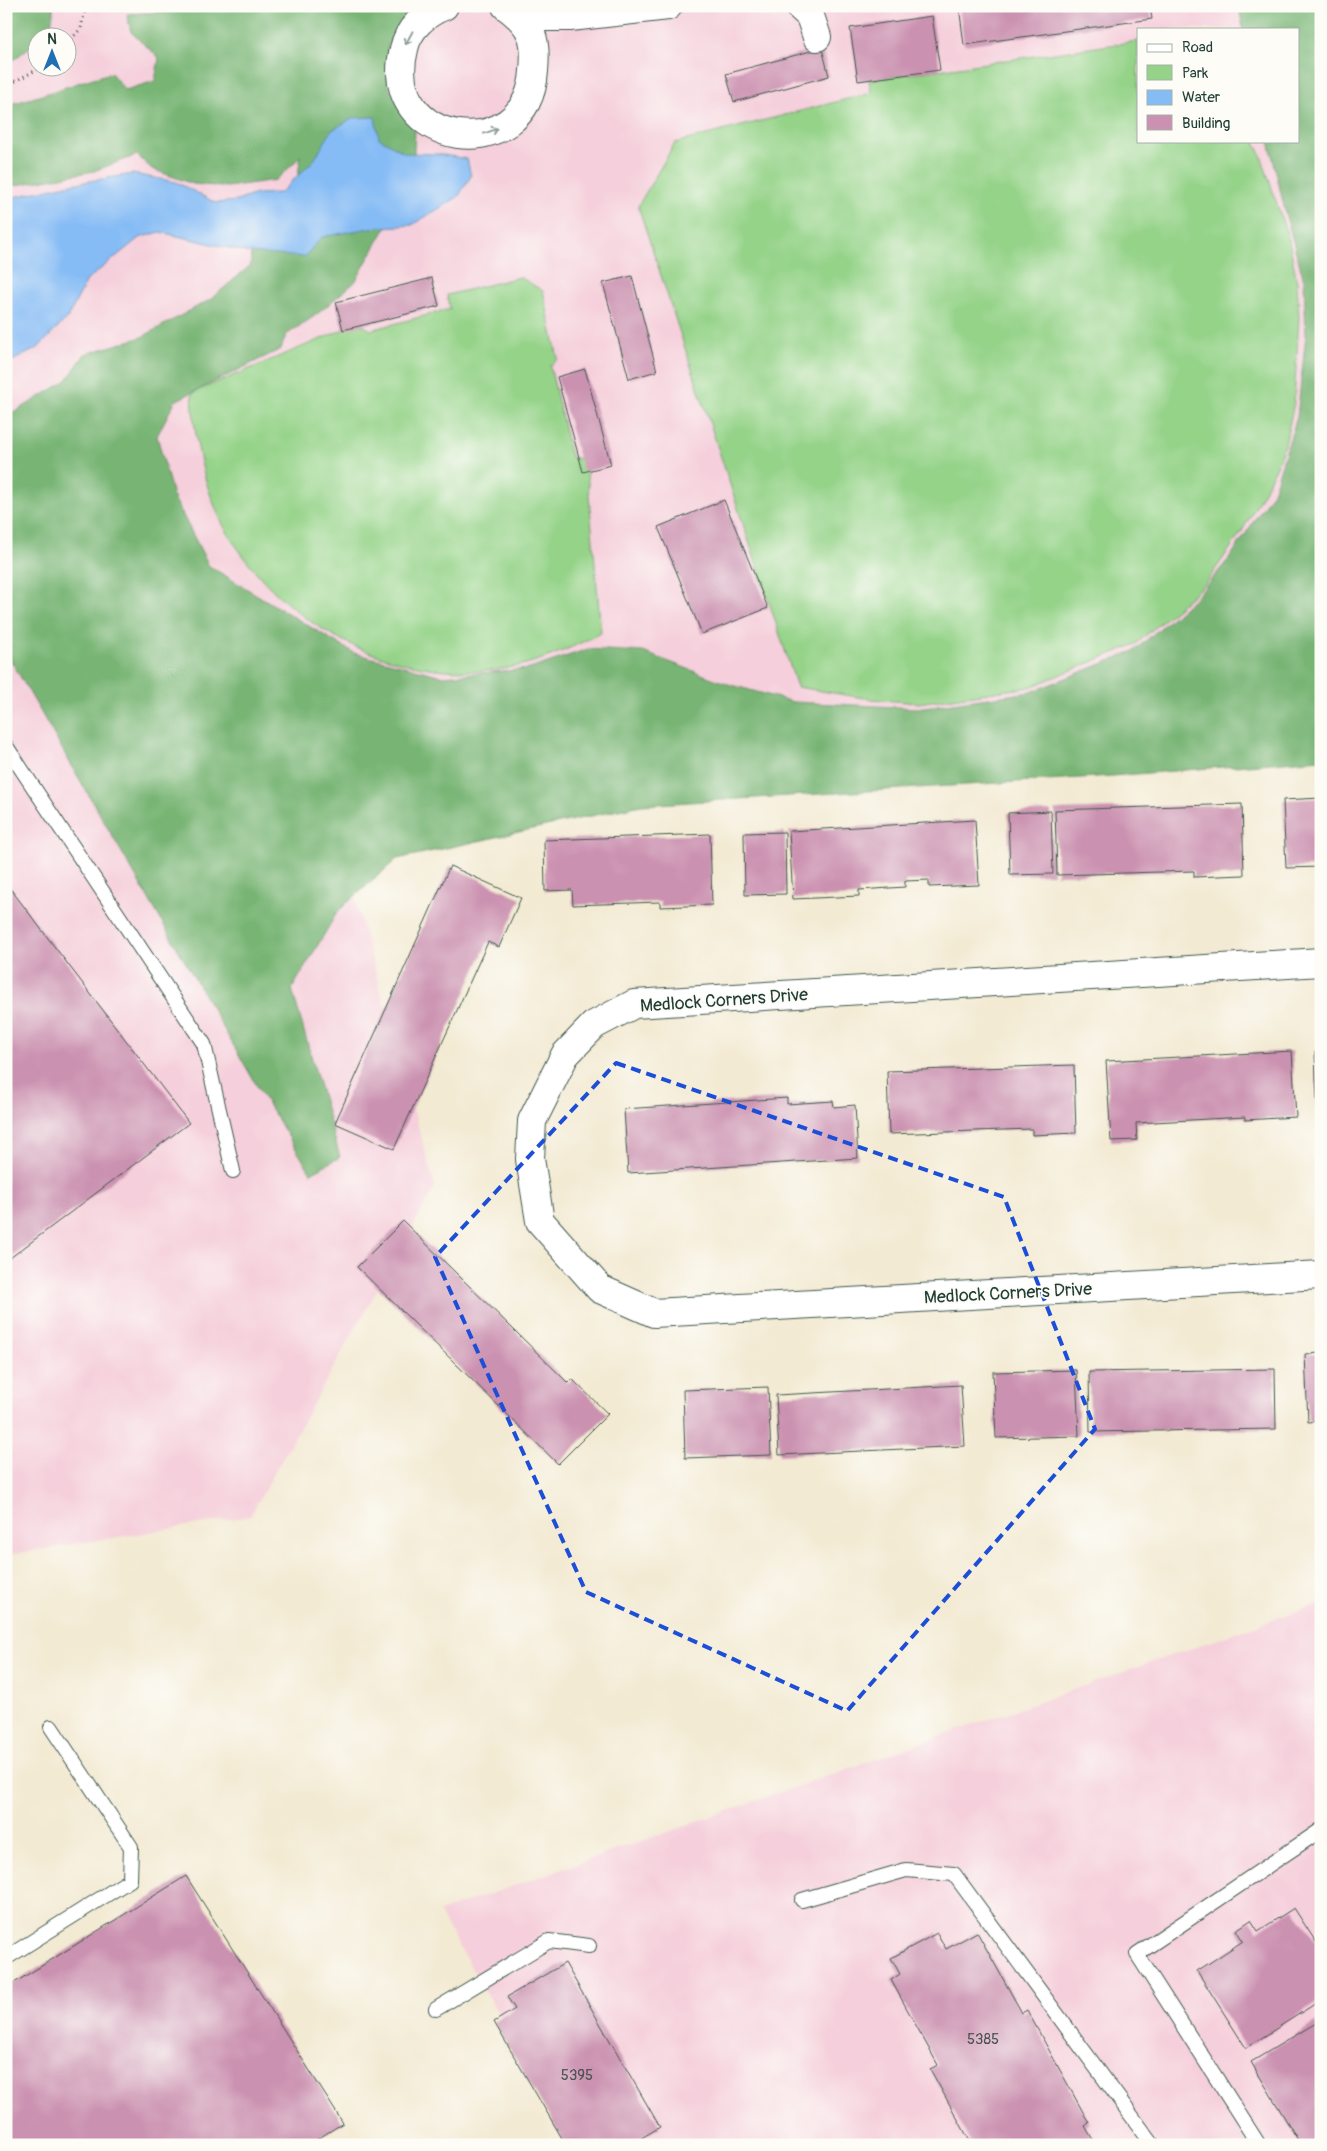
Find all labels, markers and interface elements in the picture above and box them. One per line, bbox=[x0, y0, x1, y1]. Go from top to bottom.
north arrow bbox=[28, 28, 78, 78]
legend bbox=[1137, 28, 1300, 142]
one-way arrow bbox=[403, 30, 413, 44]
text: N bbox=[47, 31, 57, 48]
text: Road bbox=[1182, 38, 1213, 57]
text: Park bbox=[1182, 64, 1209, 83]
text: Water bbox=[1182, 88, 1221, 107]
text: Building bbox=[1182, 114, 1230, 133]
one-way arrow bbox=[482, 126, 498, 135]
street label: Medlock Corners Drive bbox=[639, 983, 809, 1018]
street label: Medlock Corners Drive bbox=[923, 1278, 1093, 1309]
house number: 5385 bbox=[967, 2030, 999, 2049]
house number: 5395 bbox=[561, 2066, 593, 2085]

